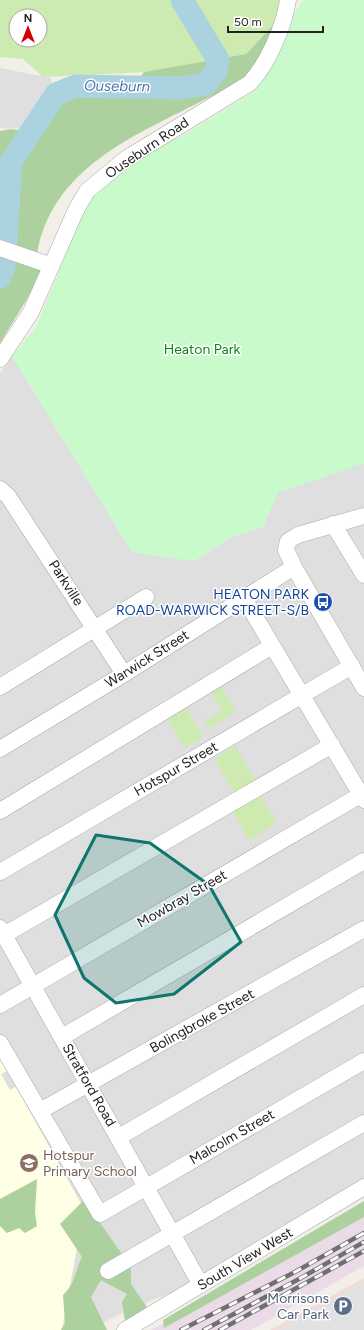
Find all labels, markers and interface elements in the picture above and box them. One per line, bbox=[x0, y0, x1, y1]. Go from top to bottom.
north arrow bbox=[8, 8, 48, 48]
scale bar bbox=[228, 8, 323, 34]
text: N bbox=[24, 12, 32, 25]
text: 50 m bbox=[234, 15, 262, 29]
water label: Ouseburn bbox=[84, 76, 150, 96]
street label: Ouseburn Road bbox=[102, 114, 192, 182]
park label: Heaton Park bbox=[164, 341, 240, 358]
street label: Parkville bbox=[45, 557, 87, 609]
place label: HEATON PARK ROAD-WARWICK STREET-S/B bbox=[116, 586, 309, 619]
bus stop icon: HEATON PARK ROAD-WARWICK STREET-S/B bbox=[312, 591, 334, 613]
street label: Warwick Street bbox=[102, 626, 192, 692]
street label: Hotspur Street bbox=[131, 738, 221, 800]
street label: Mowbray Street bbox=[134, 866, 230, 932]
street label: Bolingbroke Street bbox=[147, 985, 257, 1057]
street label: Stratford Road bbox=[58, 1041, 120, 1129]
street label: Malcolm Street bbox=[186, 1106, 278, 1168]
place label: Hotspur Primary School bbox=[43, 1147, 137, 1180]
school or university icon: Hotspur Primary School bbox=[18, 1152, 40, 1174]
street label: South View West bbox=[194, 1224, 296, 1294]
place label: Morrisons Car Park bbox=[267, 1290, 329, 1323]
parking icon: Morrisons Car Park bbox=[332, 1295, 354, 1317]

